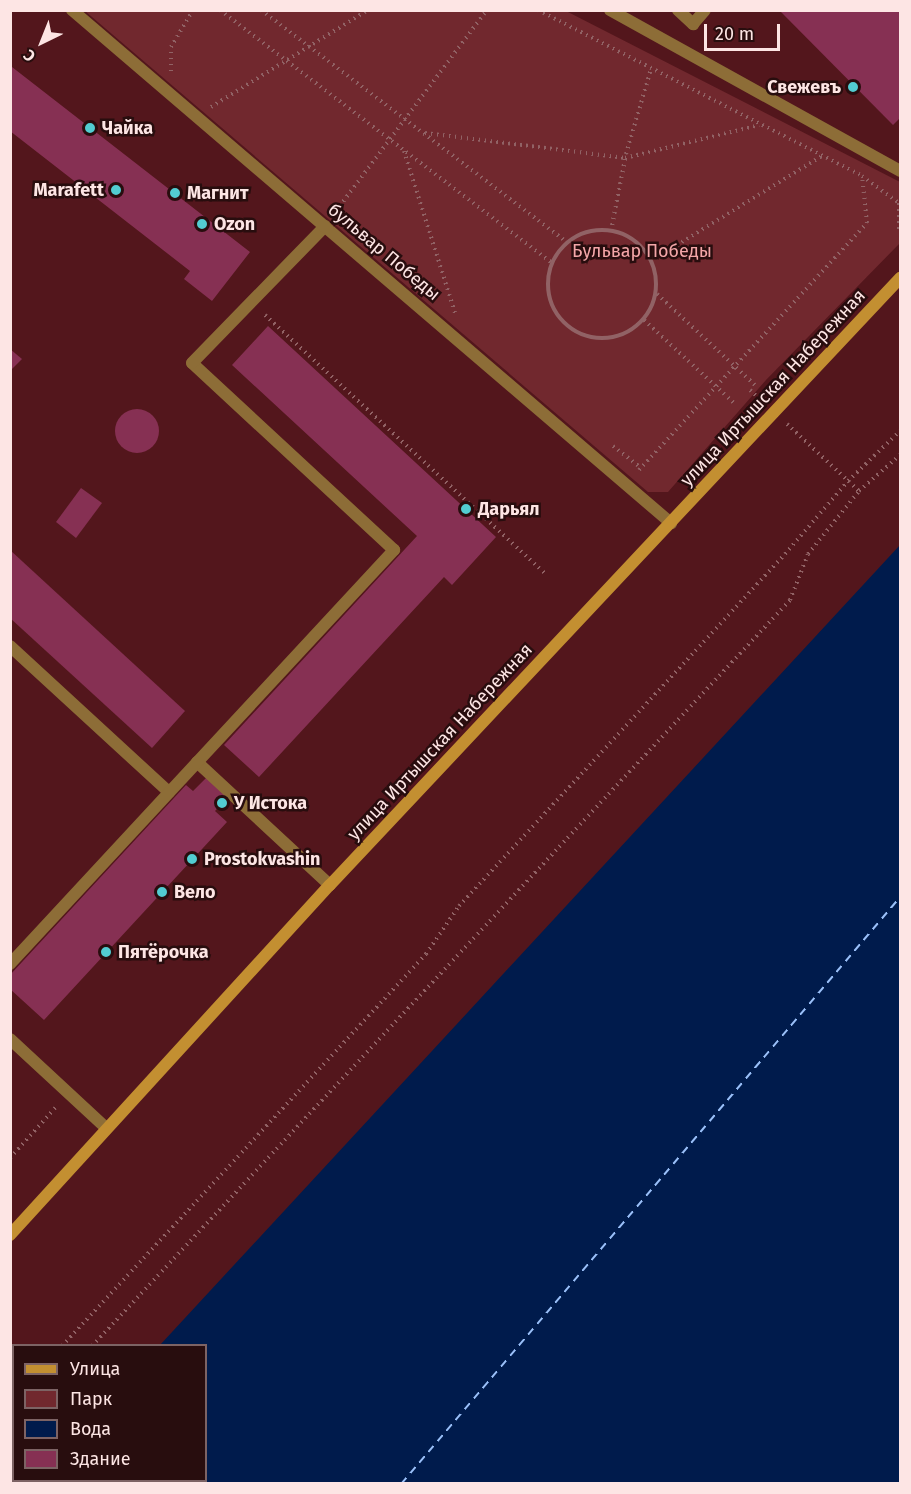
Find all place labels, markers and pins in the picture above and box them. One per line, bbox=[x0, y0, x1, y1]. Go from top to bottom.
place label: Свежевъ bbox=[767, 76, 841, 98]
marker: Свежевъ bbox=[846, 80, 860, 94]
place label: Чайка bbox=[102, 117, 153, 139]
marker: Чайка bbox=[83, 121, 97, 135]
place label: Marafett bbox=[33, 179, 104, 201]
place label: Магнит bbox=[187, 182, 248, 204]
marker: Marafett bbox=[109, 183, 123, 197]
marker: Магнит bbox=[168, 186, 182, 200]
place label: Ozon bbox=[214, 213, 255, 235]
marker: Ozon bbox=[195, 217, 209, 231]
place label: Дарьял bbox=[478, 498, 539, 520]
marker: Дарьял bbox=[459, 502, 473, 516]
place label: У Истока bbox=[234, 792, 307, 814]
marker: У Истока bbox=[215, 796, 229, 810]
place label: Prostokvashin bbox=[204, 848, 320, 870]
marker: Prostokvashin bbox=[185, 852, 199, 866]
place label: Вело bbox=[174, 881, 216, 903]
marker: Вело bbox=[155, 885, 169, 899]
place label: Пятёрочка bbox=[118, 941, 209, 963]
marker: Пятёрочка bbox=[99, 945, 113, 959]

